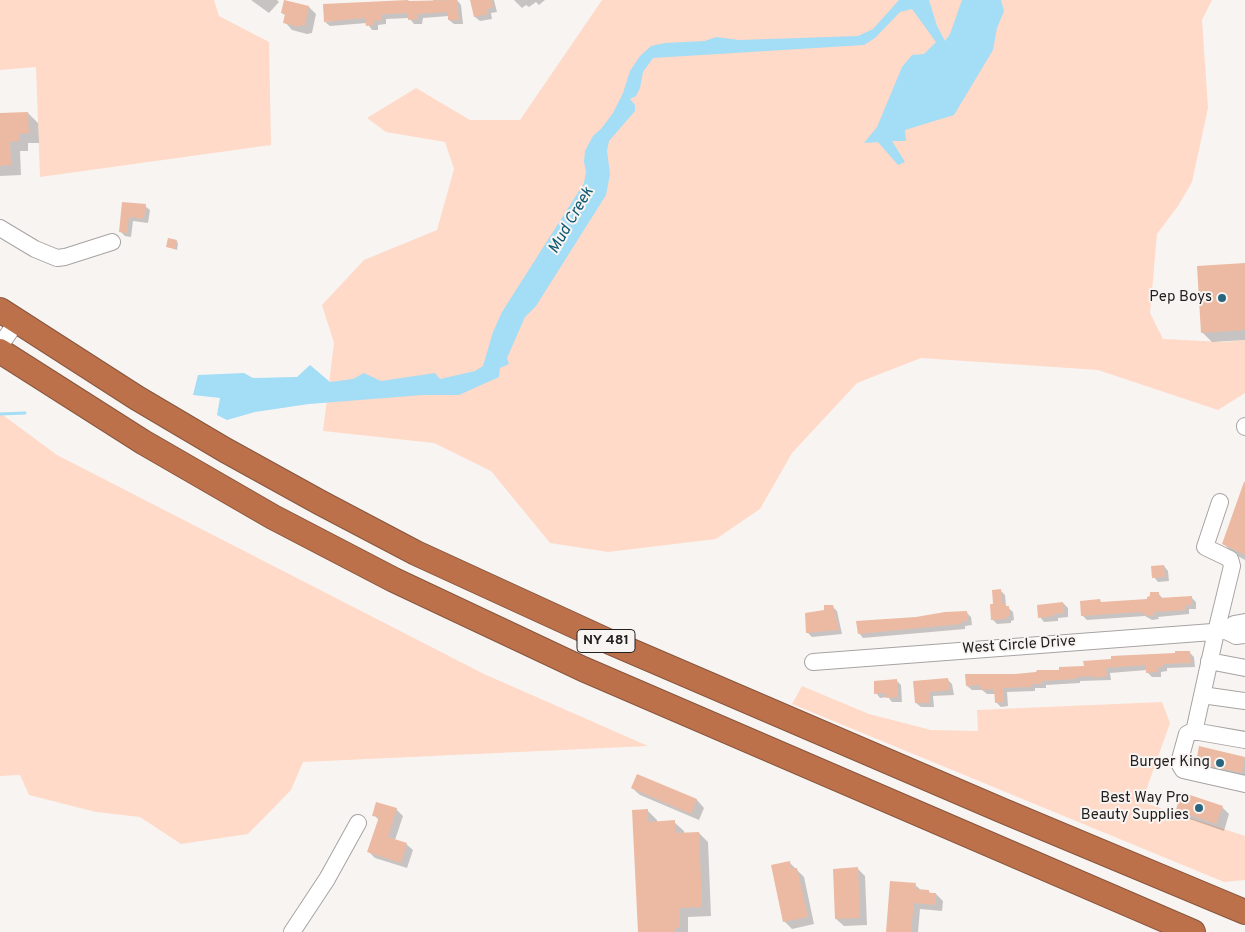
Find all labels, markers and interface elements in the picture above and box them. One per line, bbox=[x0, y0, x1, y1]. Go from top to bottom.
water label: Mud Creek bbox=[545, 184, 599, 258]
place label: Pep Boys bbox=[1149, 289, 1212, 307]
marker: Pep Boys bbox=[1216, 292, 1228, 304]
road number: NY 481 bbox=[577, 630, 635, 652]
street label: West Circle Drive bbox=[962, 633, 1076, 659]
place label: Burger King bbox=[1129, 754, 1210, 772]
marker: Burger King bbox=[1214, 757, 1226, 769]
place label: Best Way Pro Beauty Supplies bbox=[1081, 790, 1189, 825]
marker: Best Way Pro Beauty Supplies bbox=[1193, 802, 1205, 814]

